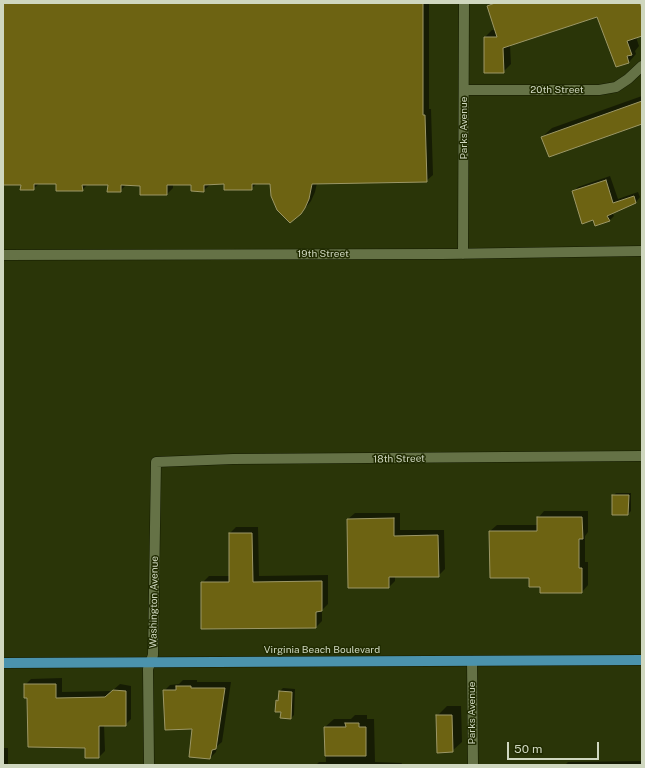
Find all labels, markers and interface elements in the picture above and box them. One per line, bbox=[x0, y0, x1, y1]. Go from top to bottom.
street label: 20th Street bbox=[530, 84, 584, 96]
street label: Parks Avenue bbox=[458, 96, 470, 160]
street label: 19th Street bbox=[297, 248, 349, 260]
street label: 18th Street bbox=[373, 453, 425, 465]
street label: Washington Avenue bbox=[147, 556, 161, 648]
street label: Virginia Beach Boulevard bbox=[264, 644, 380, 656]
street label: Parks Avenue bbox=[466, 681, 478, 745]
scale bar bbox=[509, 734, 601, 760]
text: 50 m bbox=[514, 742, 542, 756]

